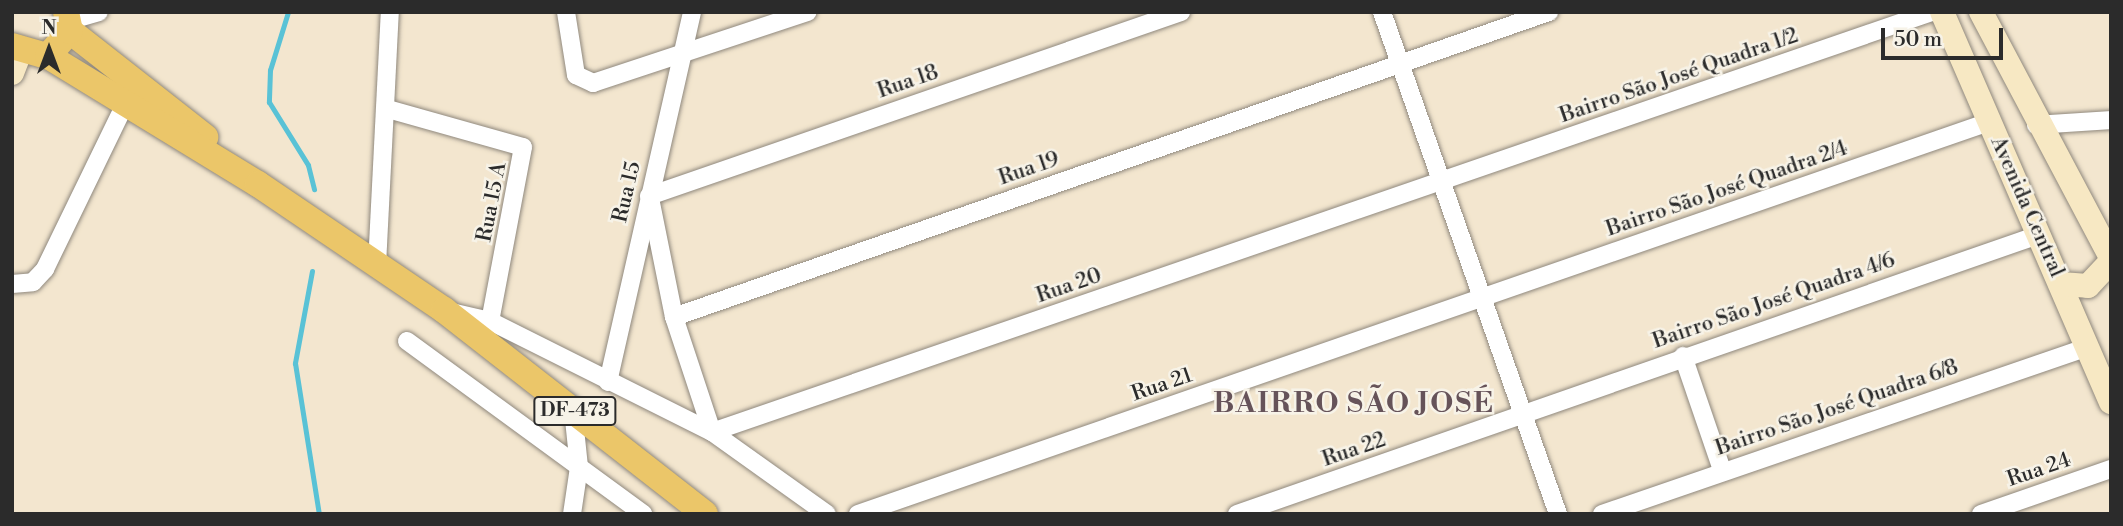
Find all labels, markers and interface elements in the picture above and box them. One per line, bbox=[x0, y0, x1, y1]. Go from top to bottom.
north arrow bbox=[14, 14, 84, 84]
scale bar bbox=[1885, 14, 2008, 58]
text: N bbox=[41, 16, 57, 40]
street label: Bairro São José Quadra 1/2 bbox=[1557, 23, 1801, 129]
text: 50 m bbox=[1894, 27, 1942, 53]
street label: Rua 18 bbox=[874, 60, 942, 104]
street label: Avenida Central bbox=[1985, 133, 2069, 281]
street label: Bairro São José Quadra 2/4 bbox=[1603, 136, 1851, 242]
street label: Rua 19 bbox=[995, 147, 1063, 191]
street label: Rua 15 bbox=[608, 159, 646, 225]
street label: Rua 15 A bbox=[472, 160, 512, 244]
street label: Bairro São José Quadra 4/6 bbox=[1650, 248, 1898, 354]
street label: Rua 20 bbox=[1033, 263, 1105, 309]
street label: Bairro São José Quadra 6/8 bbox=[1712, 355, 1962, 461]
street label: Rua 21 bbox=[1128, 363, 1196, 407]
district label: BAIRRO SÃO JOSÉ bbox=[1215, 387, 1493, 421]
road number: DF-473 bbox=[533, 396, 617, 426]
street label: Rua 22 bbox=[1319, 427, 1389, 473]
street label: Rua 24 bbox=[2004, 447, 2074, 493]

